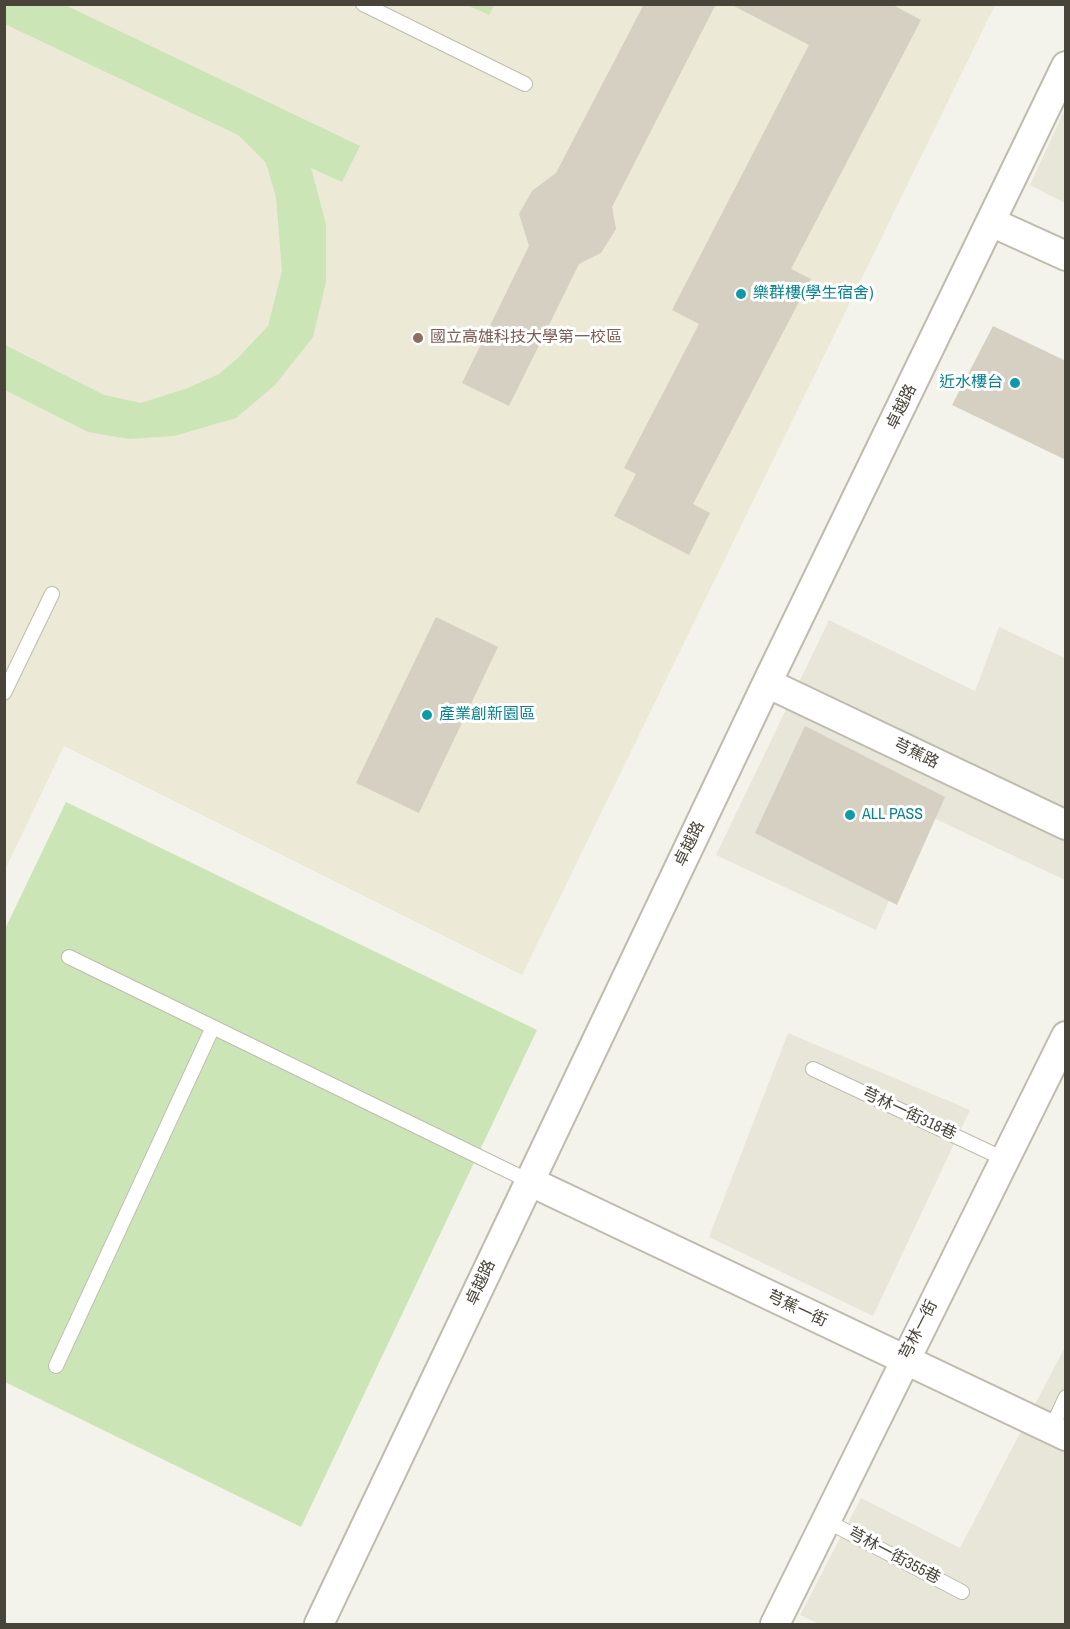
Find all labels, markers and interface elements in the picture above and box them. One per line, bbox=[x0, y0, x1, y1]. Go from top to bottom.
place label: 樂群樓(學生宿舍) bbox=[753, 284, 874, 304]
marker: 樂群樓(學生宿舍) bbox=[734, 287, 748, 301]
place label: 國立高雄科技大學第一校區 bbox=[430, 328, 622, 348]
marker: 國立高雄科技大學第一校區 bbox=[411, 331, 425, 345]
place label: 近水樓台 bbox=[939, 373, 1003, 393]
marker: 近水樓台 bbox=[1008, 376, 1022, 390]
street label: 卓越路 bbox=[883, 381, 921, 433]
place label: 產業創新園區 bbox=[439, 705, 535, 725]
marker: 產業創新園區 bbox=[420, 708, 434, 722]
street label: 芎蕉路 bbox=[890, 735, 942, 773]
place label: ALL PASS bbox=[862, 805, 923, 825]
marker: ALL PASS bbox=[843, 808, 857, 822]
street label: 卓越路 bbox=[671, 818, 709, 870]
street label: 芎林一街318巷 bbox=[859, 1084, 959, 1144]
street label: 卓越路 bbox=[462, 1257, 500, 1309]
street label: 芎蕉一街 bbox=[764, 1287, 830, 1331]
street label: 芎林一街 bbox=[896, 1297, 942, 1363]
street label: 芎林一街355巷 bbox=[845, 1524, 943, 1588]

